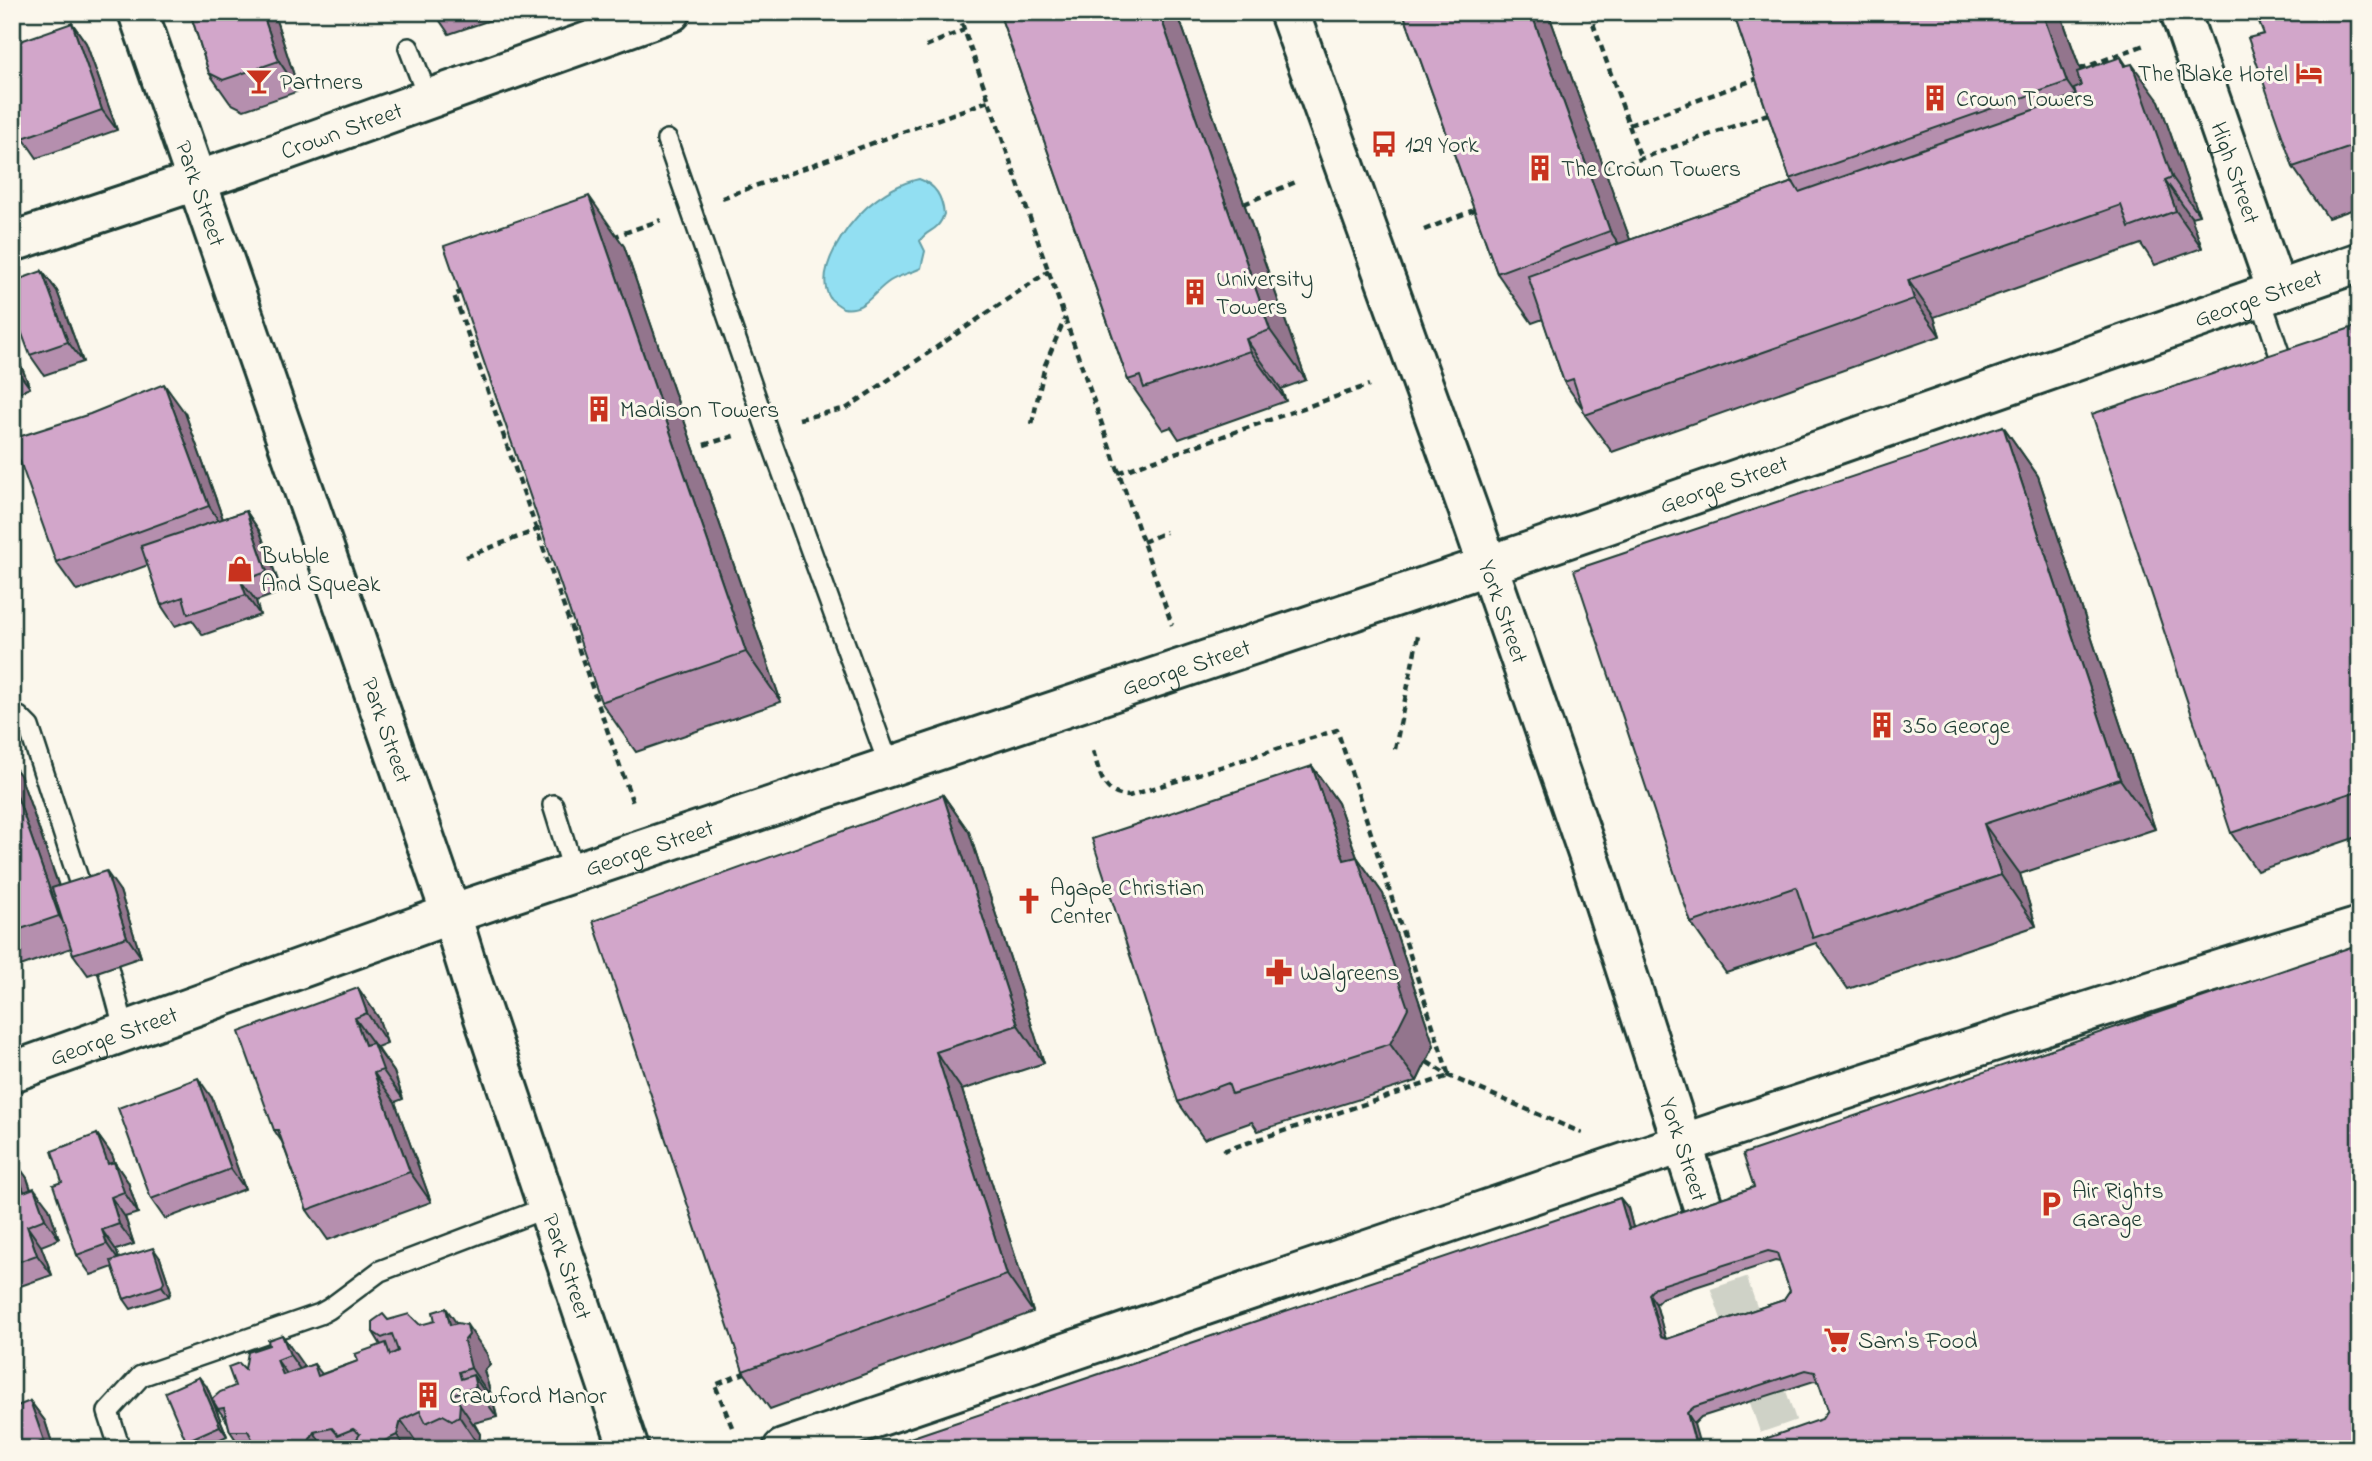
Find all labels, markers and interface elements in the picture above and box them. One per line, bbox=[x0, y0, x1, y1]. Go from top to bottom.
place label: The Blake Hotel bbox=[2138, 58, 2288, 93]
hotel icon: The Blake Hotel bbox=[2294, 58, 2324, 88]
bar icon: Partners bbox=[244, 66, 274, 96]
place label: Partners bbox=[280, 66, 363, 101]
building icon: Crown Towers bbox=[1920, 83, 1950, 113]
place label: Crown Towers bbox=[1956, 83, 2094, 118]
street label: Crown Street bbox=[277, 95, 408, 171]
street label: High Street bbox=[2200, 118, 2267, 229]
bus stop icon: 129 York bbox=[1369, 129, 1399, 159]
place label: 129 York bbox=[1405, 129, 1479, 164]
street label: Park Street bbox=[164, 137, 233, 252]
building icon: The Crown Towers bbox=[1525, 153, 1555, 183]
place label: The Crown Towers bbox=[1561, 153, 1741, 188]
street label: George Street bbox=[2190, 261, 2328, 338]
place label: University Towers bbox=[1216, 263, 1313, 326]
building icon: University Towers bbox=[1180, 277, 1210, 307]
building icon: Madison Towers bbox=[584, 394, 614, 424]
place label: Madison Towers bbox=[620, 394, 779, 429]
street label: George Street bbox=[1656, 448, 1794, 525]
place label: Bubble And Squeak bbox=[260, 540, 381, 603]
shop icon: Bubble And Squeak bbox=[225, 554, 255, 584]
street label: York Street bbox=[1467, 556, 1536, 669]
street label: George Street bbox=[1118, 631, 1256, 707]
street label: Park Street bbox=[350, 673, 419, 789]
building icon: 350 George bbox=[1867, 710, 1897, 740]
place label: 350 George bbox=[1903, 710, 2011, 745]
street label: George Street bbox=[581, 812, 719, 888]
place label: Agape Christian Center bbox=[1050, 872, 1204, 935]
church icon: Agape Christian Center bbox=[1014, 886, 1044, 916]
pharmacy icon: Walgreens bbox=[1264, 957, 1294, 987]
place label: Walgreens bbox=[1300, 957, 1399, 992]
street label: George Street bbox=[46, 999, 183, 1077]
street label: York Street bbox=[1649, 1093, 1715, 1206]
place label: Air Rights Garage bbox=[2072, 1175, 2164, 1238]
parking icon: Air Rights Garage bbox=[2036, 1189, 2066, 1219]
street label: Park Street bbox=[531, 1210, 599, 1325]
supermarket icon: Sam's Food bbox=[1822, 1325, 1852, 1355]
place label: Sam's Food bbox=[1858, 1325, 1978, 1360]
building icon: Crawford Manor bbox=[413, 1380, 443, 1410]
place label: Crawford Manor bbox=[449, 1380, 607, 1415]

